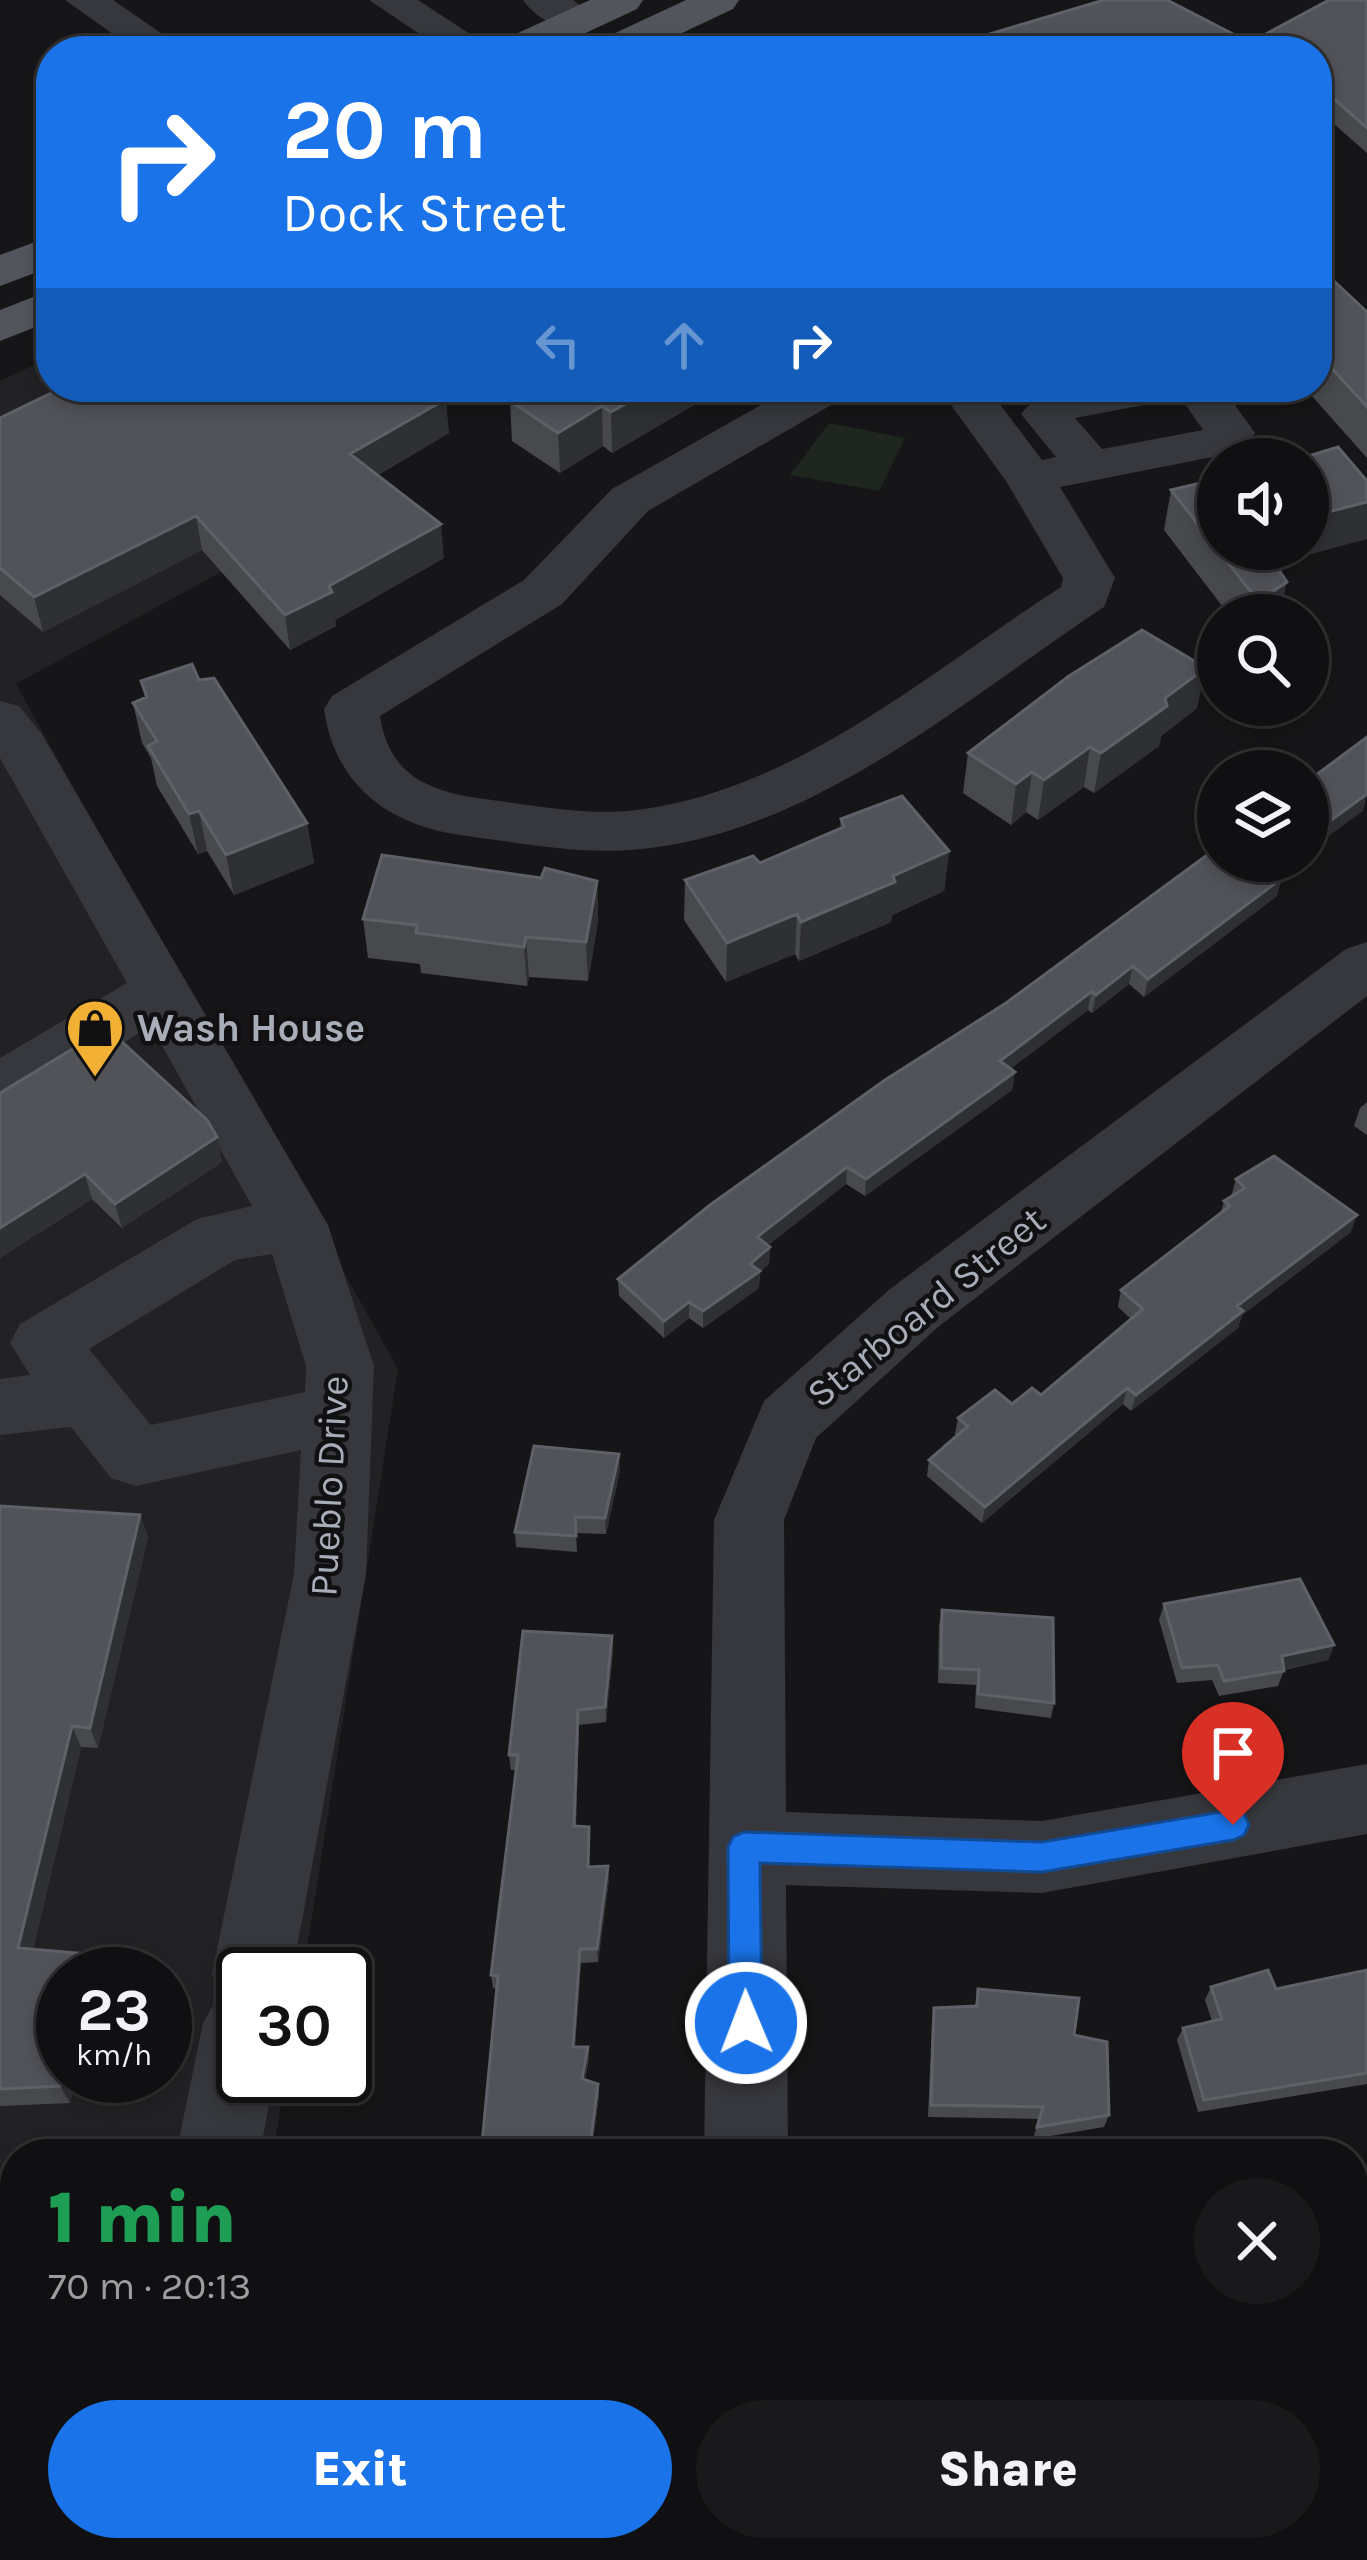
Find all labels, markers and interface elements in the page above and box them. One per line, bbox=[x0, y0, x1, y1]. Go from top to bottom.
text: 20 m bbox=[282, 81, 487, 179]
icon: right bbox=[84, 84, 240, 240]
text: Dock Street bbox=[282, 181, 567, 245]
icon: left bbox=[525, 312, 591, 378]
icon: ahead bbox=[651, 312, 717, 378]
icon: right bbox=[777, 312, 843, 378]
map controls bbox=[1197, 438, 1329, 882]
button: sound bbox=[1197, 438, 1329, 570]
button: search bbox=[1197, 594, 1329, 726]
button: layers bbox=[1197, 750, 1329, 882]
shop icon: Wash House bbox=[64, 997, 126, 1079]
place label: Wash House bbox=[137, 1005, 365, 1051]
street label: Starboard Street bbox=[798, 1197, 1054, 1417]
street label: Pueblo Drive bbox=[300, 1374, 358, 1598]
pin bbox=[1182, 1702, 1284, 1825]
icon: arrive bbox=[1200, 1720, 1266, 1786]
speed limit sign: 30 bbox=[216, 1947, 372, 2103]
position arrow bbox=[683, 1960, 809, 2086]
text: 23 bbox=[77, 1975, 151, 2045]
text: km/h bbox=[76, 2037, 152, 2073]
text: 1 min bbox=[48, 2176, 237, 2260]
button: close bbox=[1194, 2178, 1320, 2304]
text: 70 m · 20:13 bbox=[48, 2263, 251, 2309]
button: Exit bbox=[48, 2400, 672, 2538]
button: Share bbox=[696, 2400, 1320, 2538]

